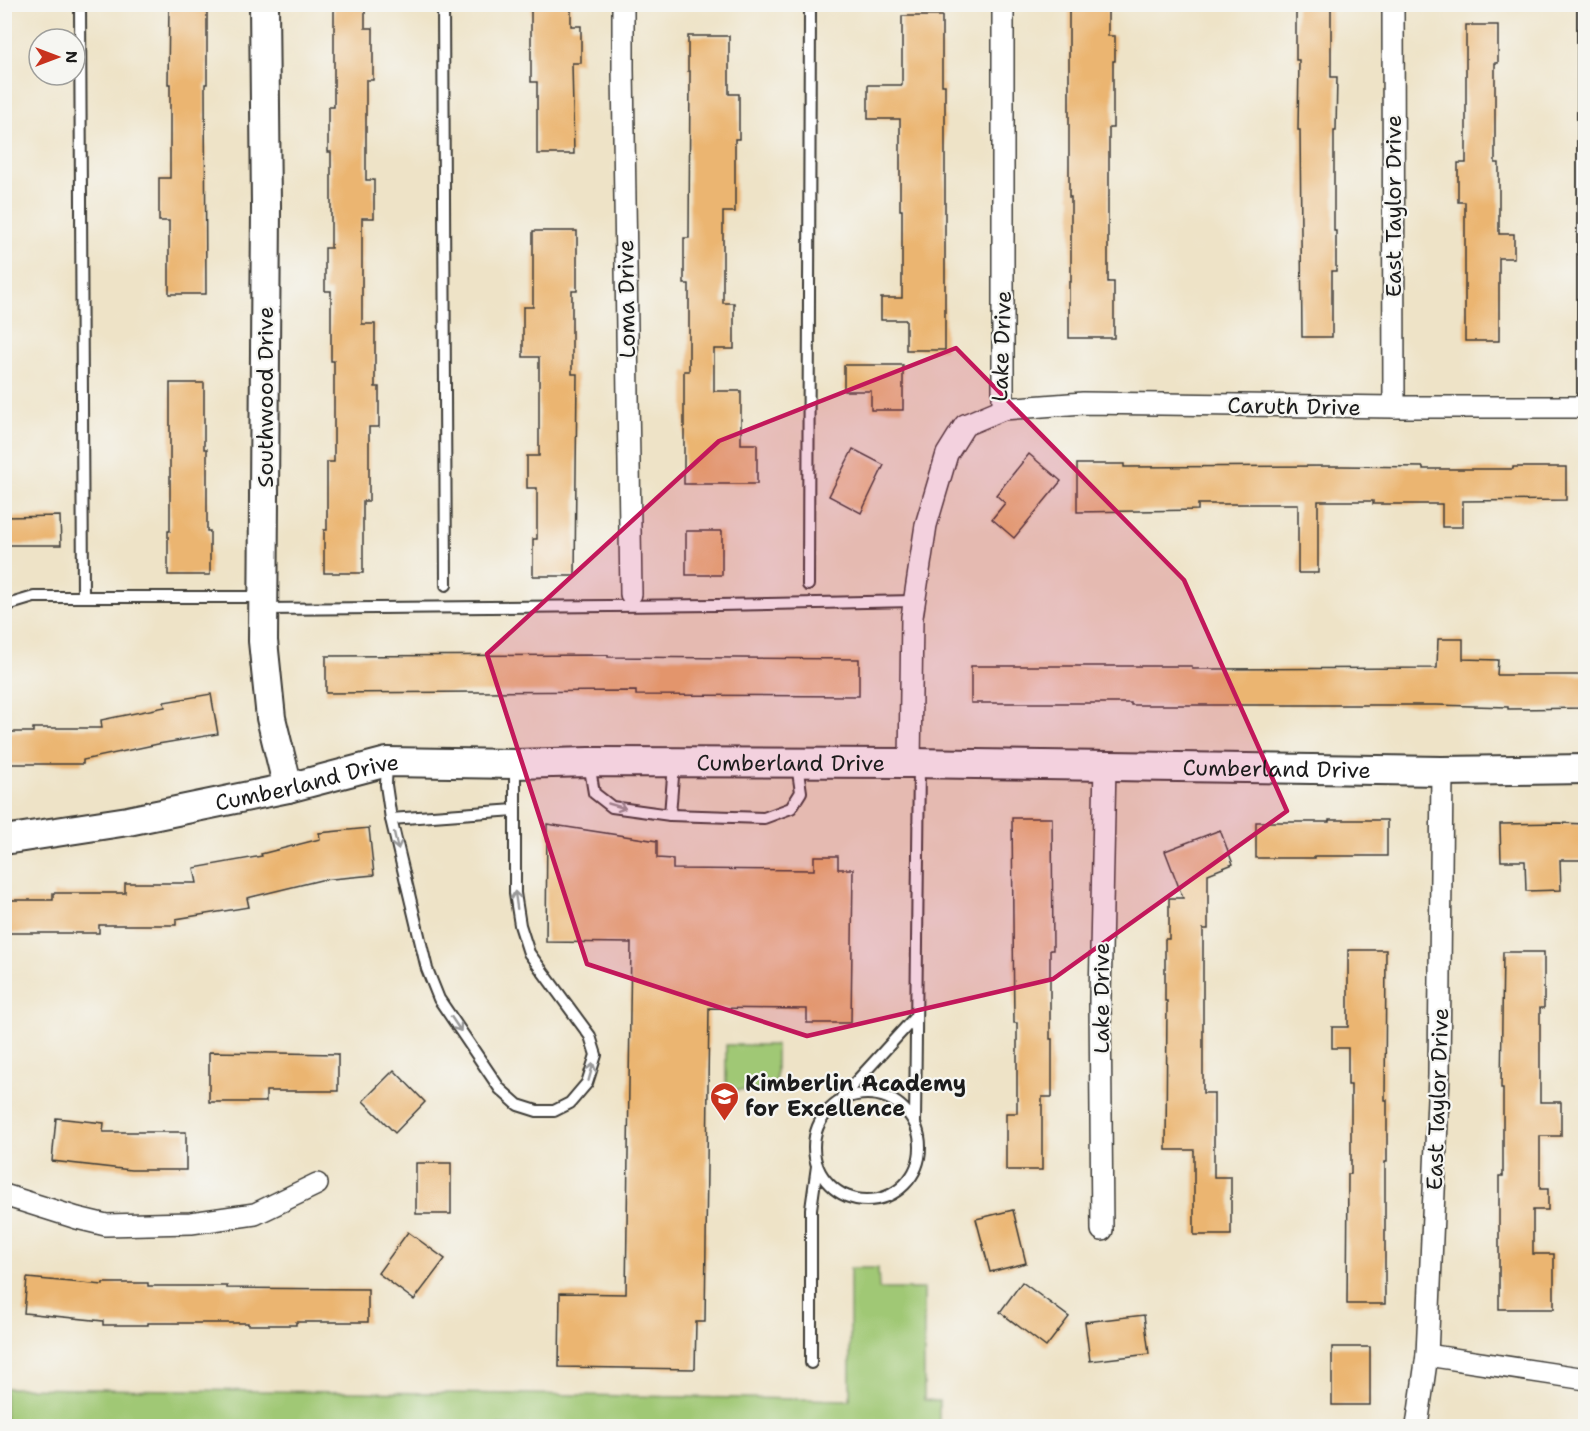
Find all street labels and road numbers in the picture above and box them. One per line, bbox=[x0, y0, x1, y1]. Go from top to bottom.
street label: East Taylor Drive bbox=[1379, 115, 1408, 297]
street label: Loma Drive bbox=[611, 239, 642, 359]
street label: Lake Drive bbox=[985, 290, 1018, 402]
street label: Southwood Drive bbox=[251, 306, 280, 488]
street label: Caruth Drive bbox=[1227, 391, 1361, 422]
street label: Cumberland Drive bbox=[213, 748, 399, 818]
street label: Cumberland Drive bbox=[697, 748, 885, 778]
street label: Cumberland Drive bbox=[1182, 753, 1371, 785]
street label: Lake Drive bbox=[1087, 942, 1116, 1054]
street label: East Taylor Drive bbox=[1420, 1007, 1455, 1191]

